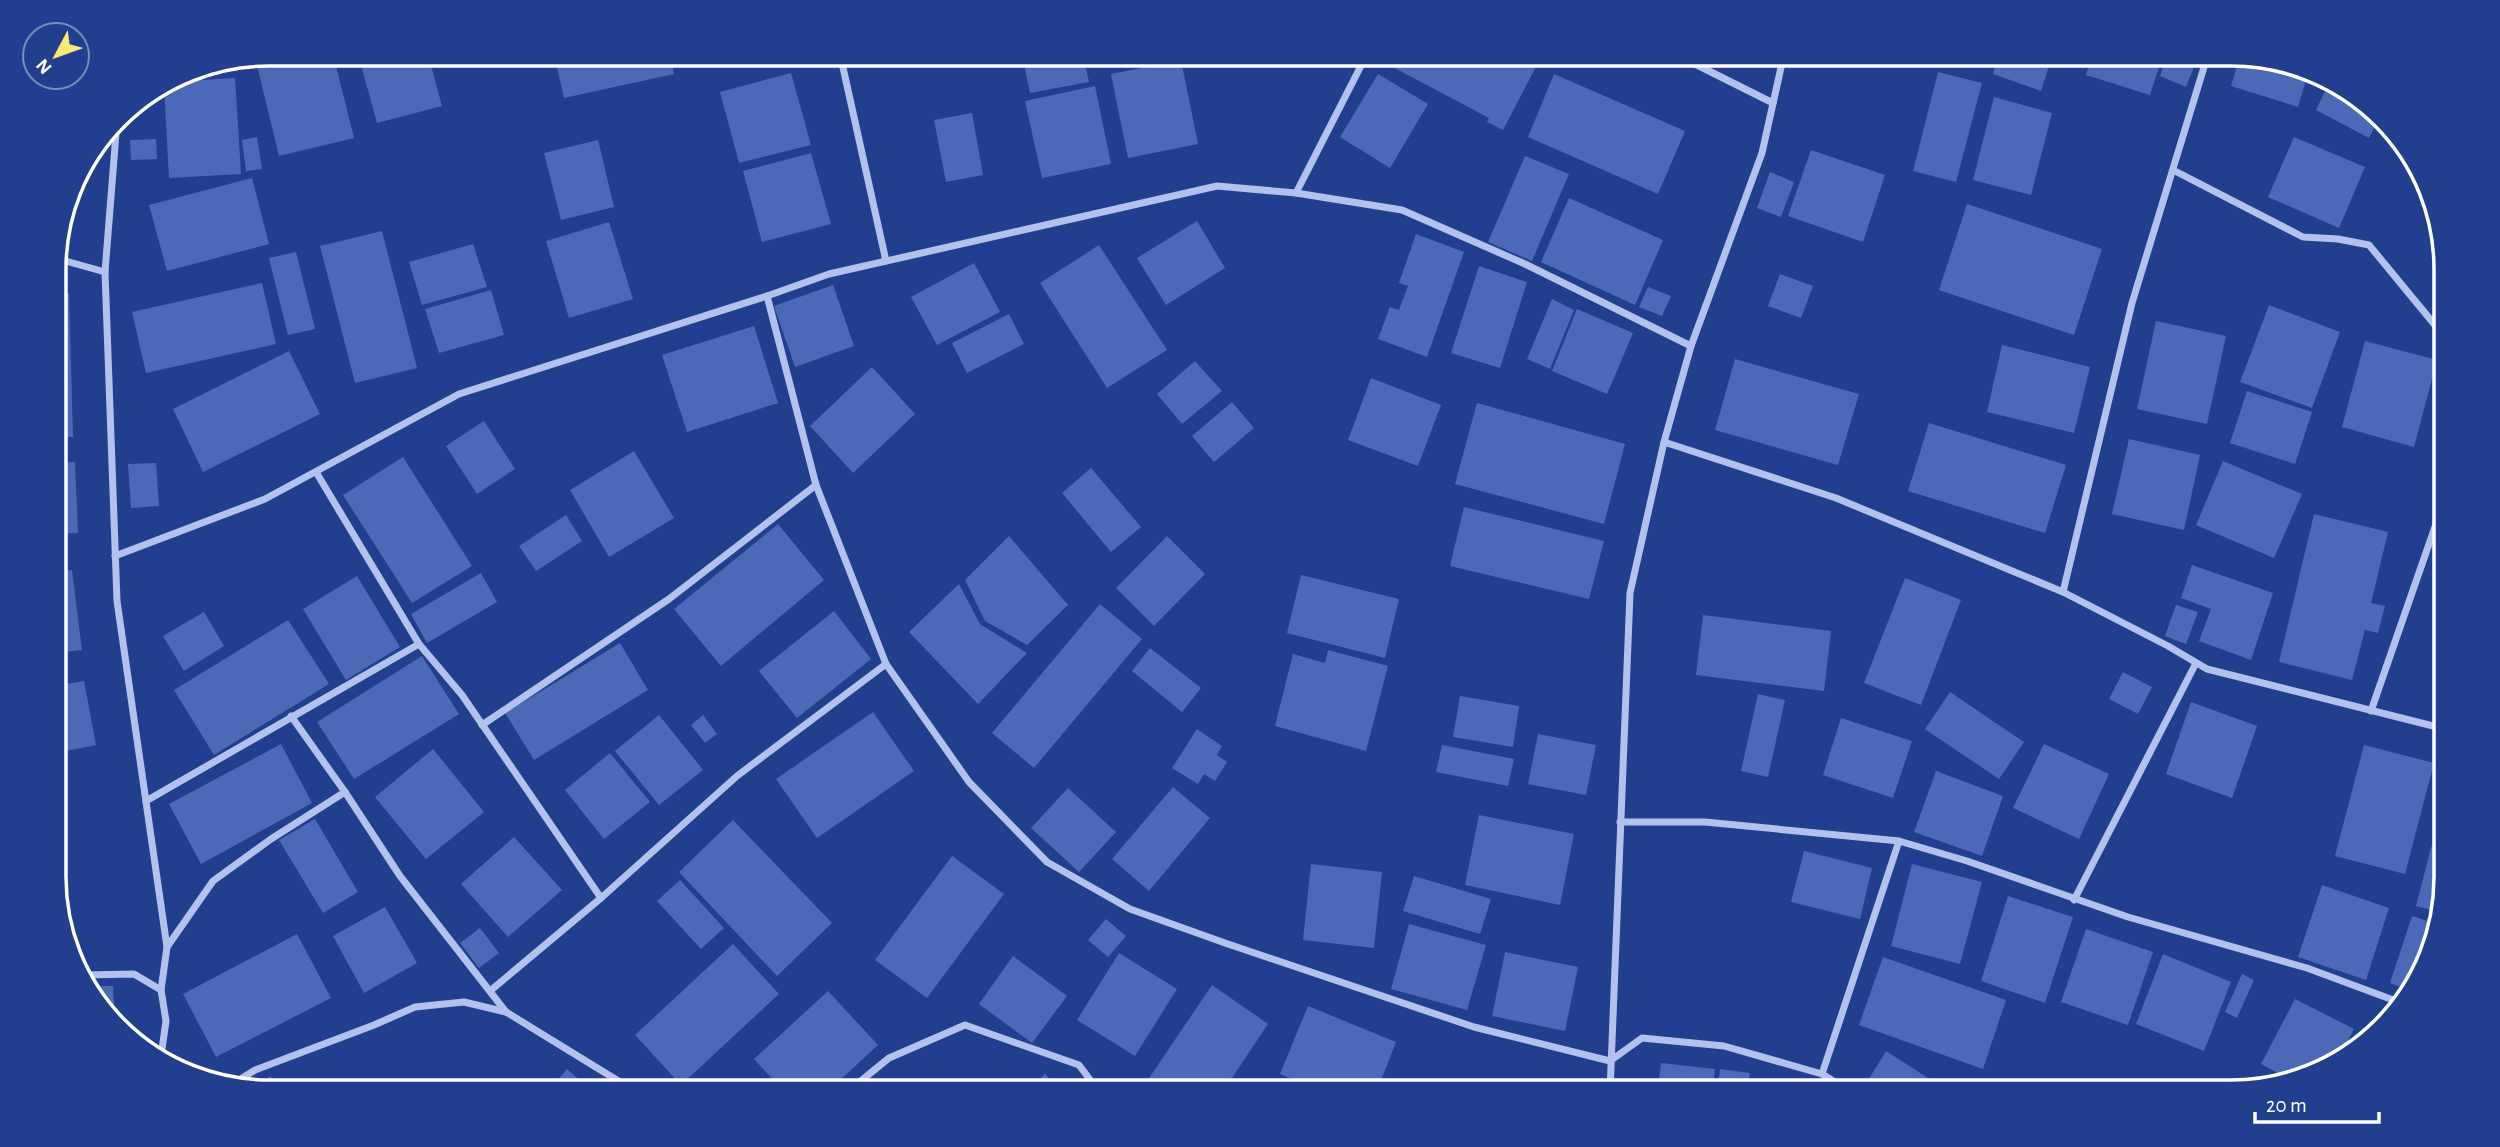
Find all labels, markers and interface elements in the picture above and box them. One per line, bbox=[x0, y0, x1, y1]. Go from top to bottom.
north arrow bbox=[21, 21, 91, 91]
text: N bbox=[33, 55, 56, 77]
scale bar bbox=[2255, 1080, 2379, 1124]
text: 20 m bbox=[2266, 1095, 2307, 1116]

